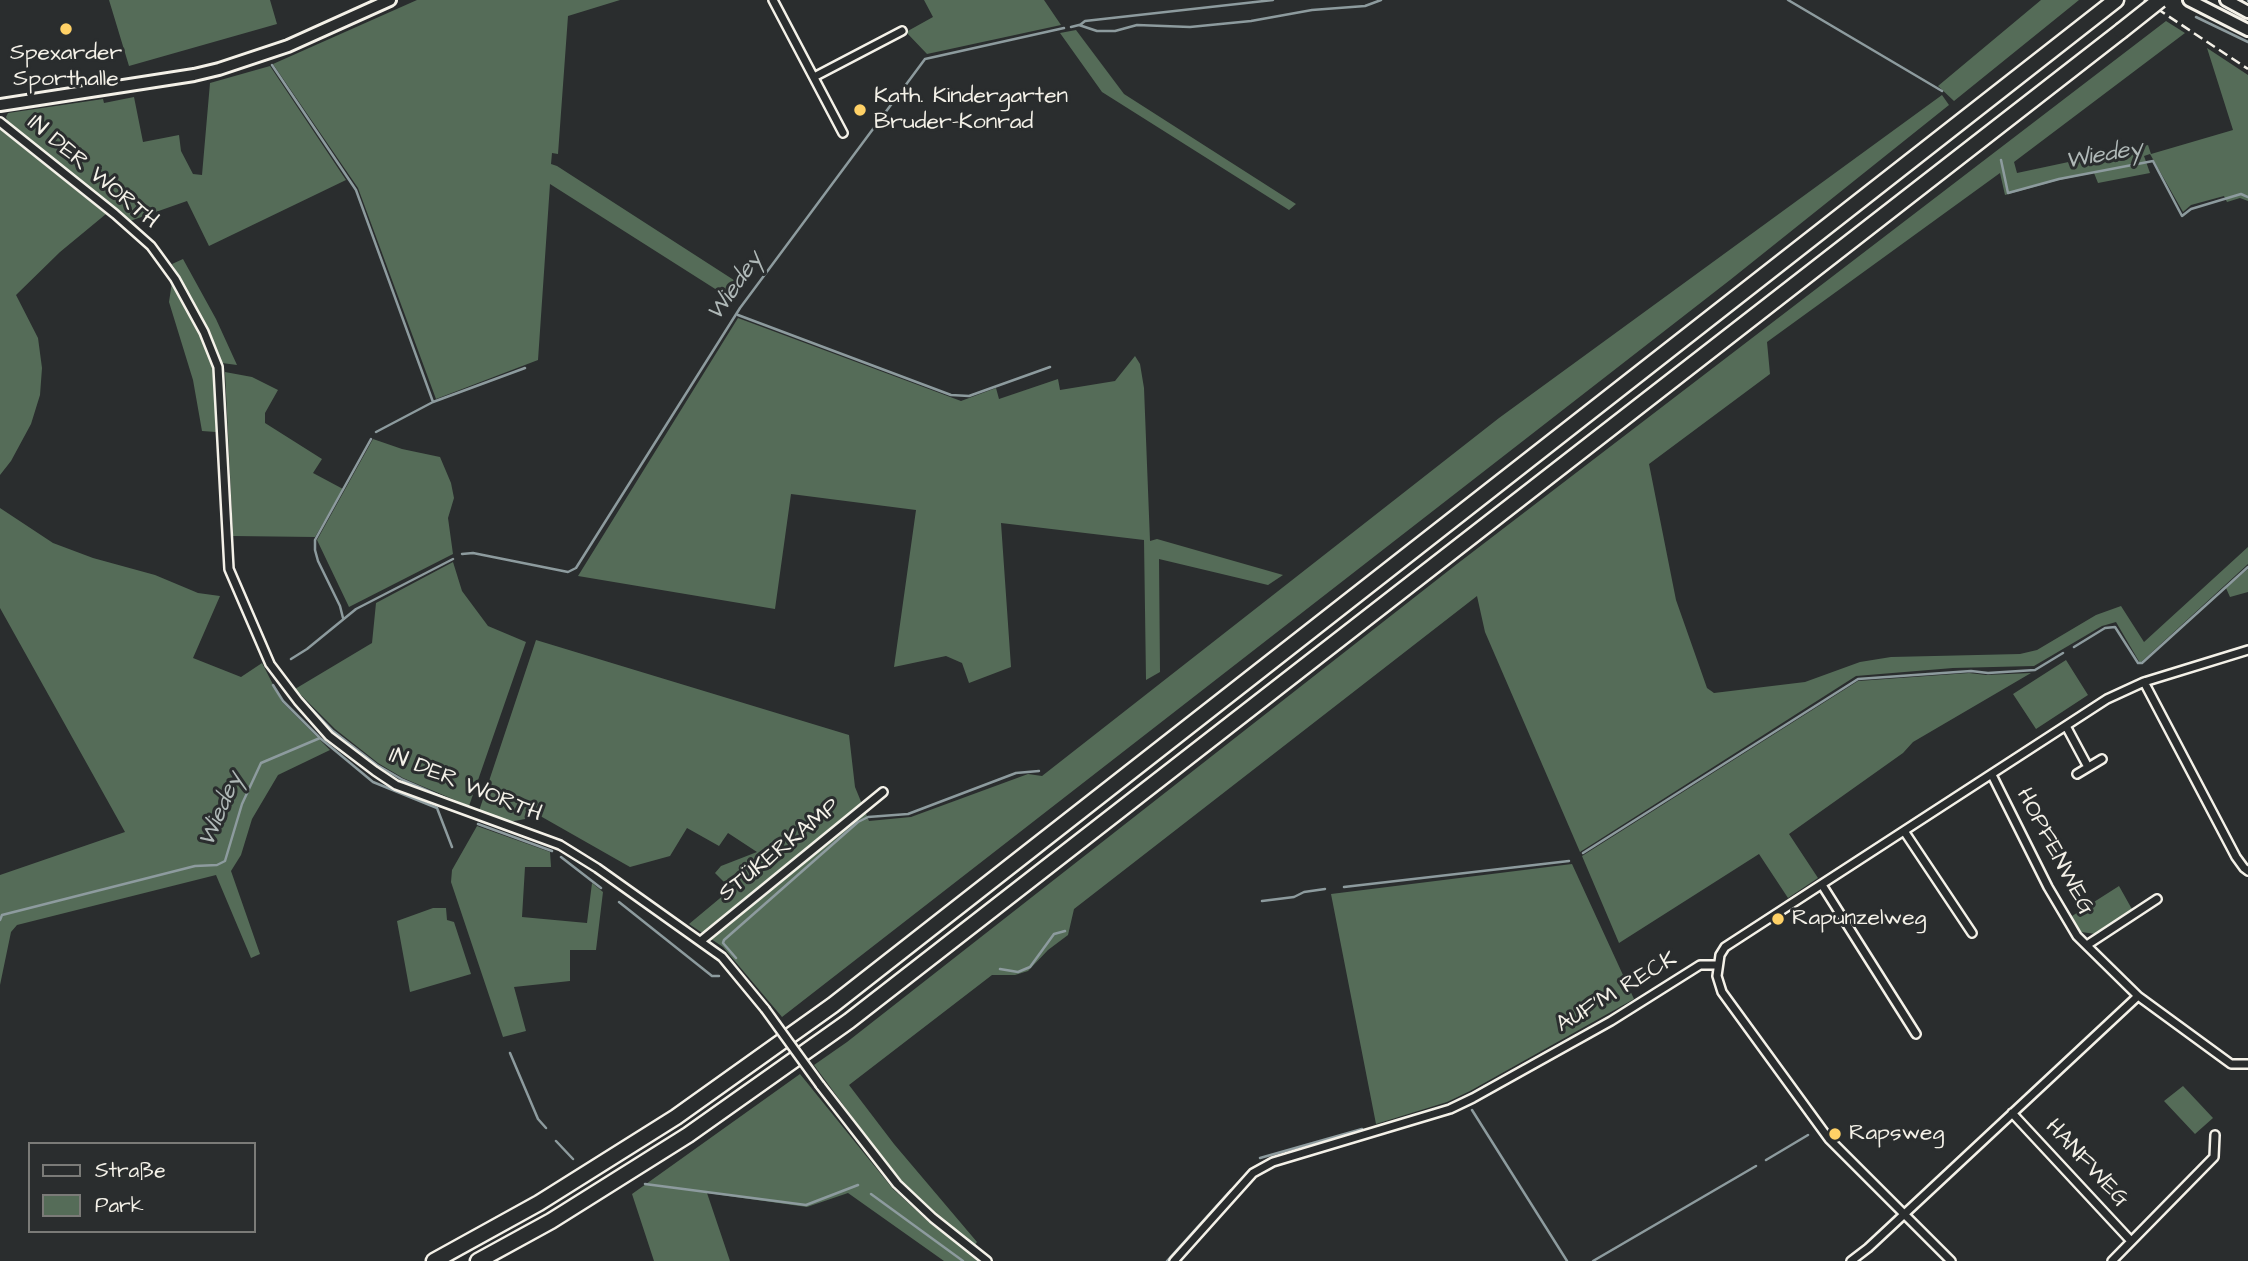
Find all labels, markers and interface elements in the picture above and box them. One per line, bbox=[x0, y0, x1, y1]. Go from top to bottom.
marker: Spexarder Sporthalle bbox=[58, 21, 74, 37]
place label: Spexarder Sporthalle bbox=[10, 40, 122, 94]
place label: Kath. Kindergarten Bruder-Konrad bbox=[874, 83, 1068, 137]
marker: Kath. Kindergarten Bruder-Konrad bbox=[852, 102, 868, 118]
street label: IN DER WORTH bbox=[21, 110, 163, 236]
water label: Wiedey bbox=[2063, 135, 2145, 177]
water label: Wiedey bbox=[702, 247, 770, 327]
street label: IN DER WORTH bbox=[384, 743, 546, 829]
water label: Wiedey bbox=[194, 769, 250, 851]
street label: HOPFENWEG bbox=[2009, 784, 2099, 920]
street label: STÜKERKAMP bbox=[714, 794, 846, 908]
place label: Rapunzelweg bbox=[1792, 905, 1926, 933]
marker: Rapunzelweg bbox=[1770, 911, 1786, 927]
street label: AUF'M RECK bbox=[1552, 946, 1682, 1040]
street label: HANFWEG bbox=[2038, 1114, 2134, 1214]
place label: Rapsweg bbox=[1849, 1120, 1944, 1148]
marker: Rapsweg bbox=[1827, 1126, 1843, 1142]
legend bbox=[28, 1142, 256, 1233]
text: Straße bbox=[95, 1156, 166, 1185]
text: Park bbox=[95, 1191, 144, 1220]

